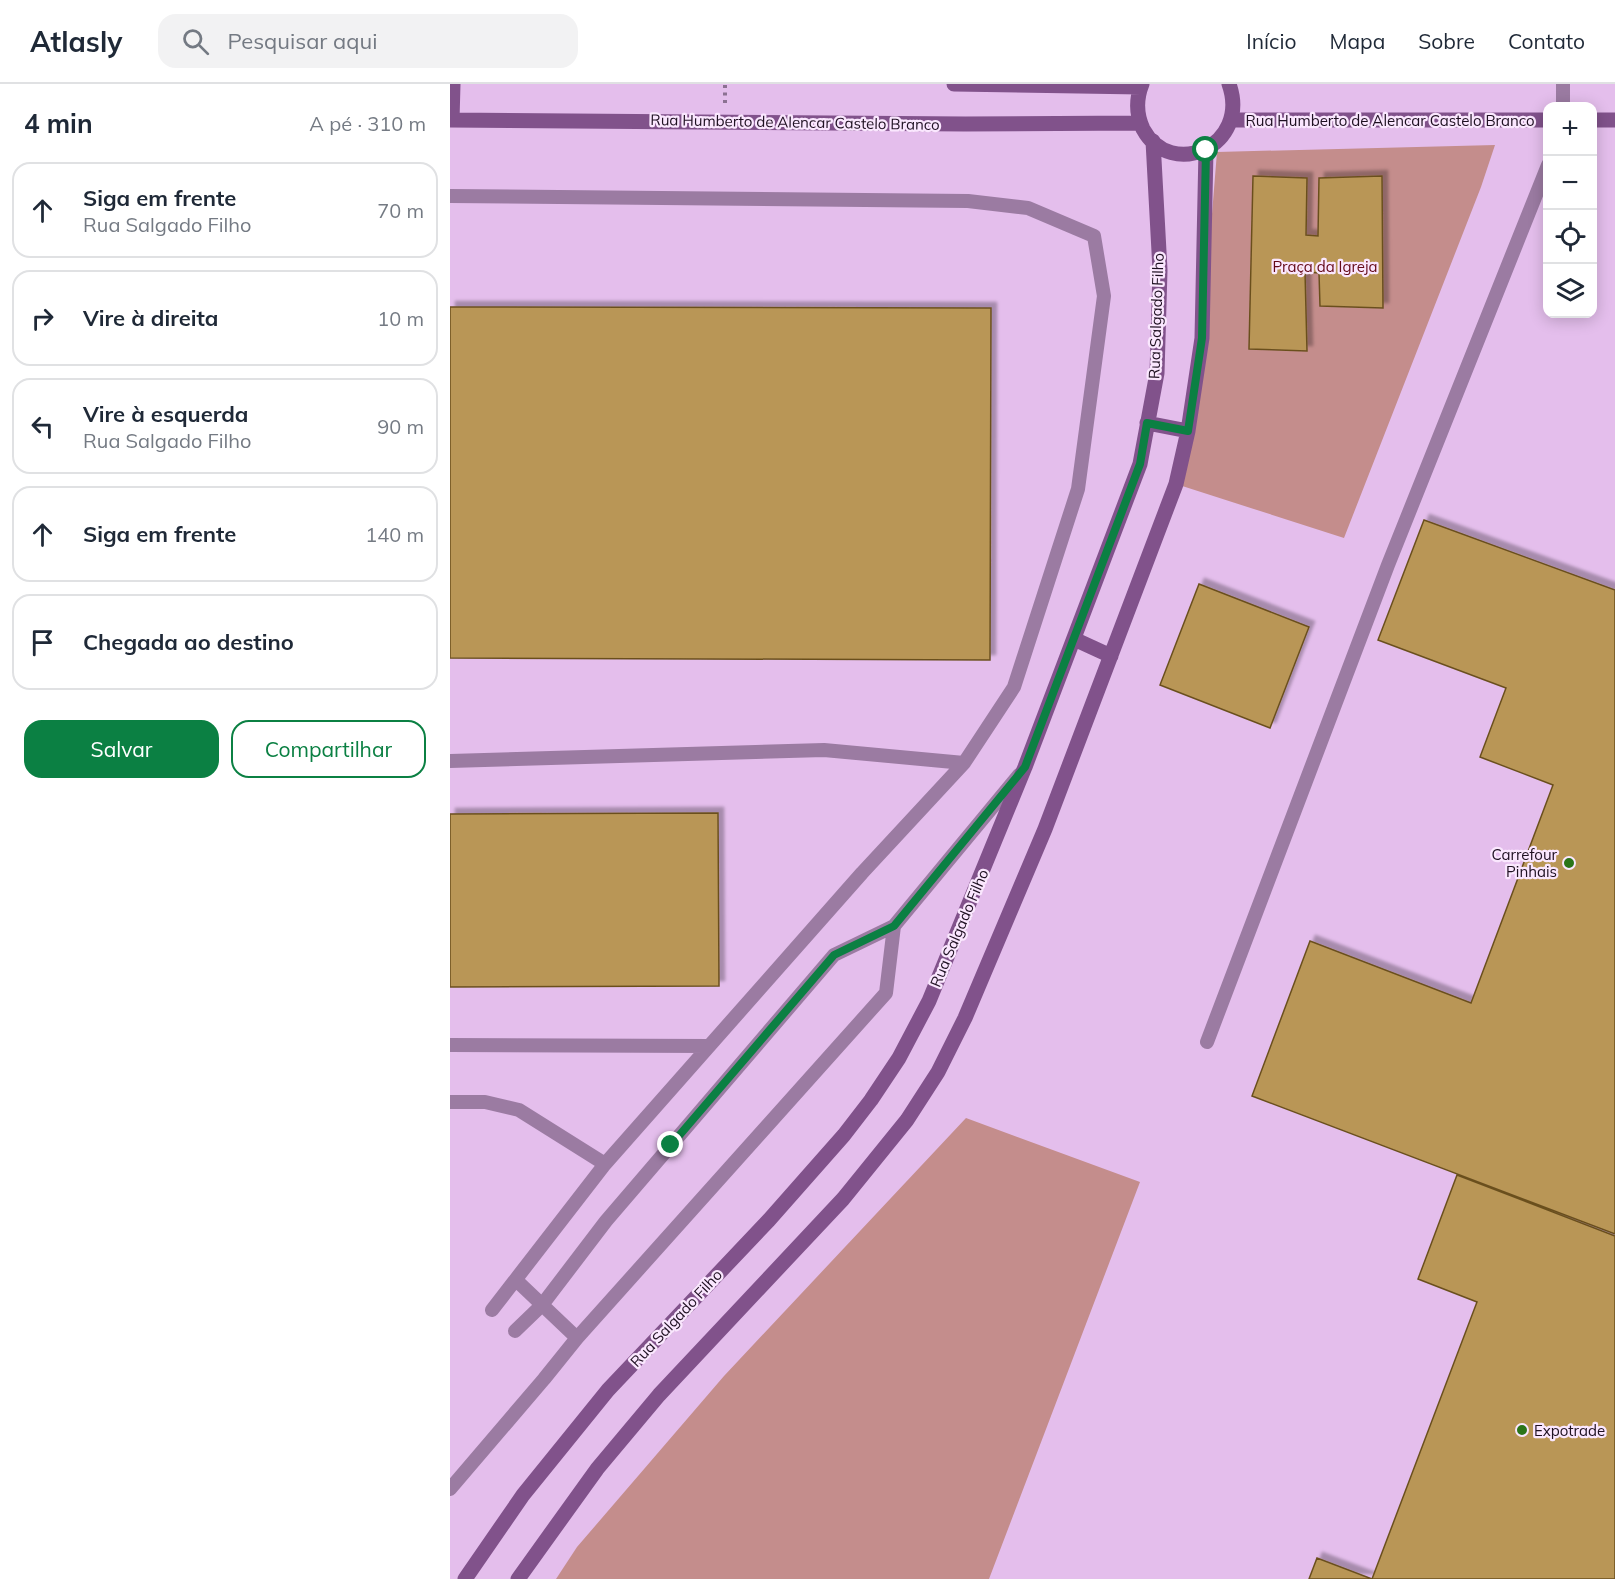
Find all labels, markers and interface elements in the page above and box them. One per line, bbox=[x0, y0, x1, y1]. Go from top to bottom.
search box bbox=[158, 14, 578, 68]
text: Atlasly bbox=[30, 24, 122, 59]
icon: search bbox=[179, 25, 212, 58]
text: Pesquisar aqui bbox=[227, 27, 377, 55]
text: Início bbox=[1246, 28, 1296, 54]
text: Mapa bbox=[1329, 28, 1385, 54]
text: Sobre bbox=[1418, 28, 1475, 54]
text: Contato bbox=[1508, 28, 1585, 54]
map controls bbox=[1543, 102, 1597, 318]
button: + bbox=[1543, 102, 1597, 156]
text: 4 min bbox=[24, 107, 93, 140]
street label: Rua Humberto de Alencar Castelo Branco bbox=[650, 110, 940, 134]
text: A pé · 310 m bbox=[309, 111, 426, 136]
street label: Rua Humberto de Alencar Castelo Branco bbox=[1245, 111, 1535, 130]
route start bbox=[1192, 136, 1218, 162]
button: − bbox=[1543, 156, 1597, 210]
text: Siga em frente bbox=[83, 184, 236, 212]
icon: ahead bbox=[26, 194, 59, 227]
text: 70 m bbox=[377, 198, 424, 223]
button: locate bbox=[1543, 210, 1597, 264]
text: Rua Salgado Filho bbox=[83, 212, 251, 237]
street label: Rua Salgado Filho bbox=[1144, 253, 1168, 379]
park label: Praça da Igreja bbox=[1272, 257, 1378, 276]
button: layers bbox=[1543, 264, 1597, 318]
icon: right bbox=[26, 302, 59, 335]
text: Vire à direita bbox=[83, 304, 218, 332]
text: 10 m bbox=[377, 306, 424, 331]
text: Vire à esquerda bbox=[83, 400, 248, 428]
icon: left bbox=[26, 410, 59, 443]
text: 90 m bbox=[377, 414, 424, 439]
text: Rua Salgado Filho bbox=[83, 428, 251, 453]
icon: ahead bbox=[26, 518, 59, 551]
text: Siga em frente bbox=[83, 520, 236, 548]
text: 140 m bbox=[365, 522, 424, 547]
icon: arrive bbox=[26, 626, 59, 659]
text: Chegada ao destino bbox=[83, 628, 294, 656]
button: Salvar bbox=[24, 720, 219, 778]
button: Compartilhar bbox=[231, 720, 426, 778]
place label: Carrefour Pinhais bbox=[1492, 845, 1558, 881]
marker: Carrefour Pinhais bbox=[1562, 856, 1576, 870]
street label: Rua Salgado Filho bbox=[926, 866, 992, 990]
route end bbox=[657, 1131, 683, 1157]
street label: Rua Salgado Filho bbox=[626, 1265, 726, 1371]
place label: Expotrade bbox=[1534, 1421, 1605, 1440]
marker: Expotrade bbox=[1515, 1423, 1529, 1437]

